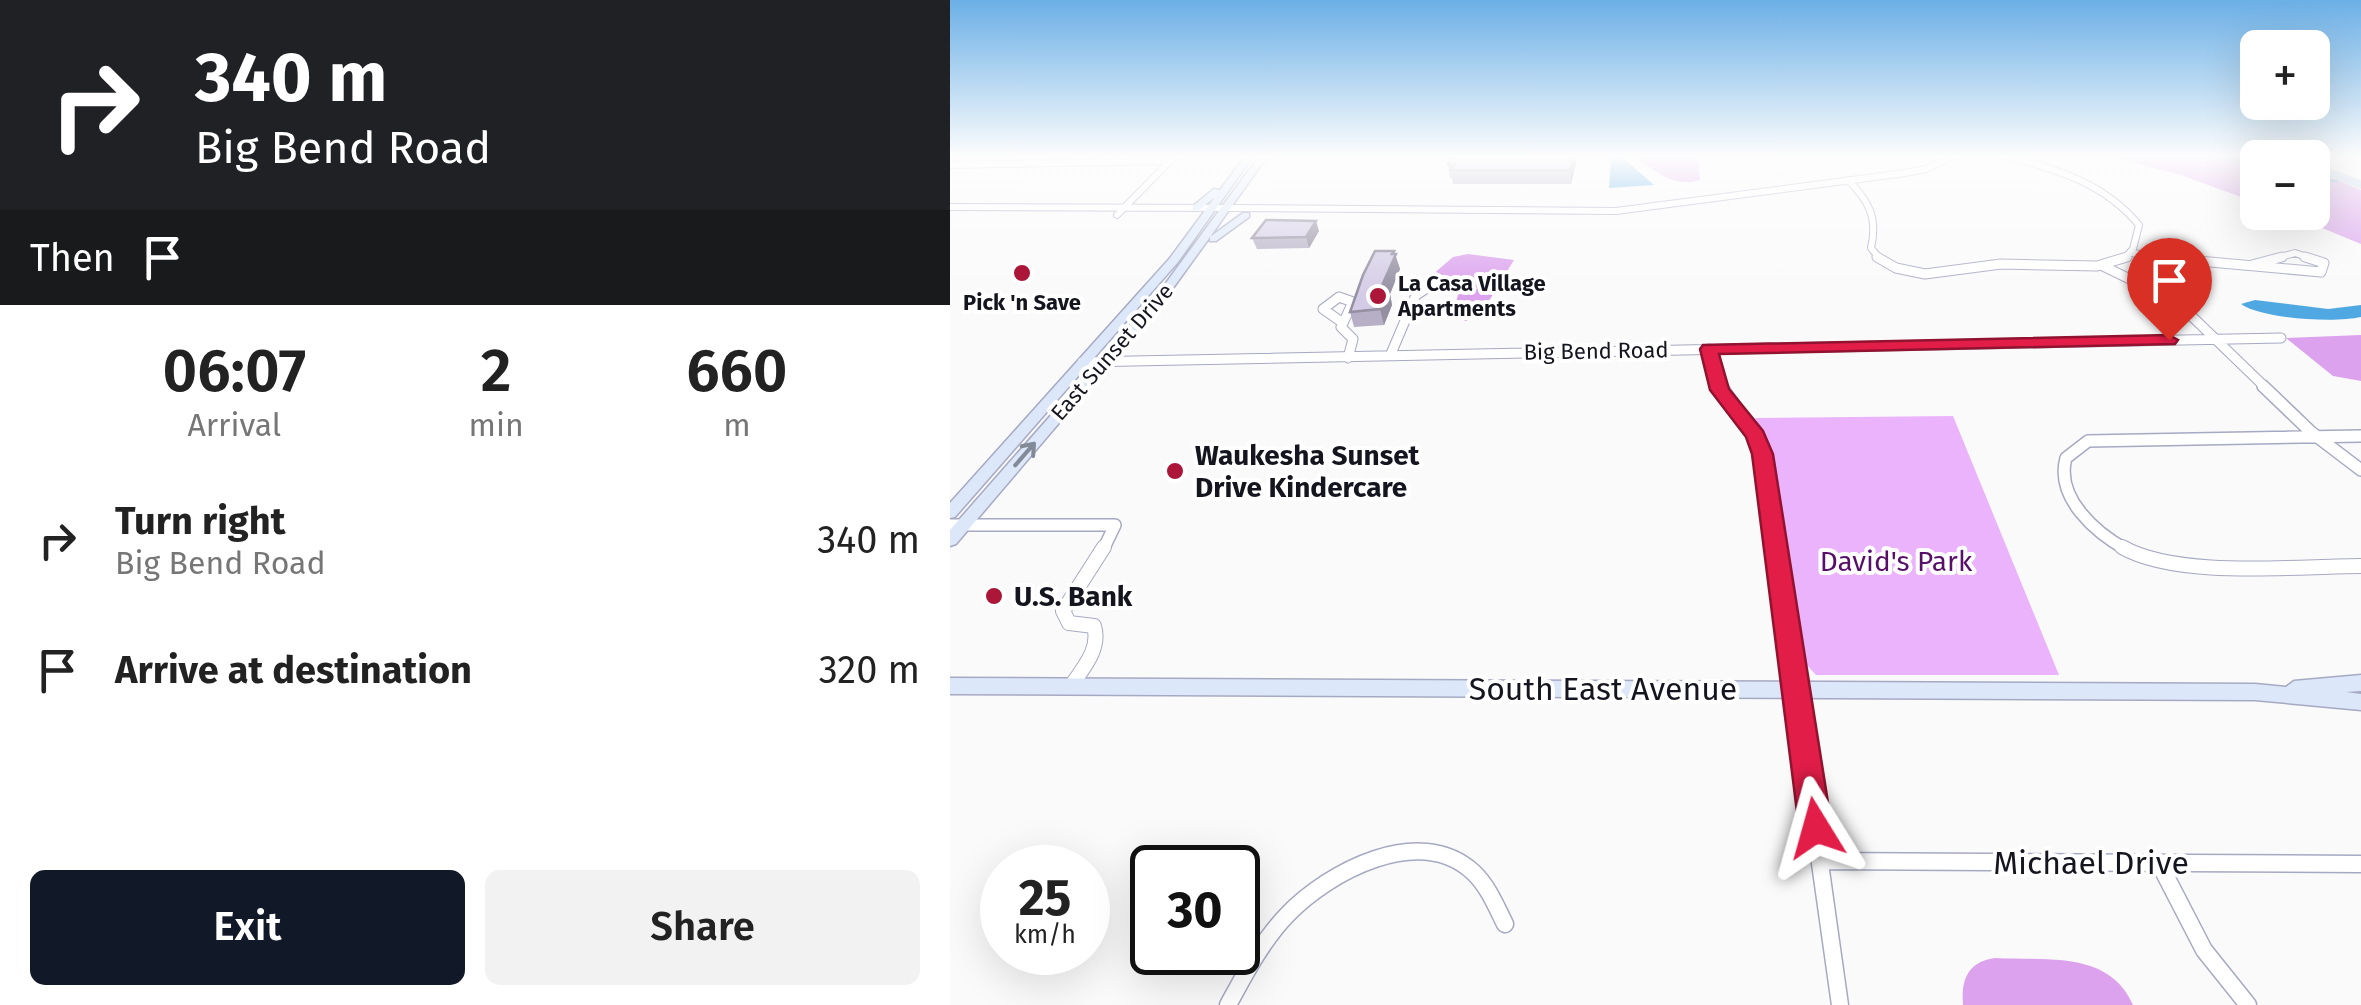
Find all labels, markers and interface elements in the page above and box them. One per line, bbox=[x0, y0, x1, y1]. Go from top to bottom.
map controls bbox=[2240, 30, 2330, 230]
button: + bbox=[2240, 30, 2330, 120]
text: 340 m bbox=[195, 36, 388, 120]
icon: right bbox=[30, 40, 160, 170]
text: Big Bend Road bbox=[195, 121, 491, 175]
button: − bbox=[2240, 140, 2330, 230]
icon: arrive bbox=[135, 230, 190, 285]
text: Then bbox=[30, 235, 115, 281]
pin bbox=[2127, 238, 2212, 341]
icon: arrive bbox=[2142, 253, 2197, 308]
marker: Pick 'n Save bbox=[1011, 262, 1033, 284]
place label: La Casa Village Apartments bbox=[1397, 270, 1546, 322]
street label: East Sunset Drive bbox=[1045, 278, 1179, 426]
marker: La Casa Village Apartments bbox=[1367, 285, 1389, 307]
place label: Pick 'n Save bbox=[963, 289, 1081, 316]
text: 06:07 bbox=[162, 335, 306, 407]
text: 2 bbox=[481, 335, 512, 407]
text: 660 bbox=[686, 335, 788, 407]
street label: Big Bend Road bbox=[1523, 336, 1669, 366]
text: Arrival bbox=[187, 406, 281, 444]
text: min bbox=[469, 406, 524, 444]
text: m bbox=[723, 406, 751, 444]
place label: Waukesha Sunset Drive Kindercare bbox=[1195, 439, 1421, 504]
one-way arrow bbox=[1013, 441, 1035, 467]
marker: Waukesha Sunset Drive Kindercare bbox=[1164, 460, 1186, 482]
text: Turn right bbox=[115, 498, 285, 544]
icon: right bbox=[30, 513, 85, 568]
text: 340 m bbox=[817, 517, 920, 563]
text: Big Bend Road bbox=[115, 544, 326, 582]
park label: David's Park bbox=[1820, 545, 1973, 578]
place label: U.S. Bank bbox=[1014, 580, 1133, 613]
marker: U.S. Bank bbox=[983, 585, 1005, 607]
icon: arrive bbox=[30, 643, 85, 698]
text: Arrive at destination bbox=[115, 647, 472, 693]
text: 320 m bbox=[819, 647, 920, 693]
street label: South East Avenue bbox=[1469, 670, 1737, 708]
position arrow bbox=[1764, 776, 1868, 880]
street label: Michael Drive bbox=[1993, 844, 2189, 882]
speed limit sign: 30 bbox=[1130, 845, 1260, 975]
text: 25 bbox=[1019, 868, 1071, 928]
button: Exit bbox=[30, 870, 465, 985]
button: Share bbox=[485, 870, 920, 985]
text: km/h bbox=[1014, 920, 1076, 950]

